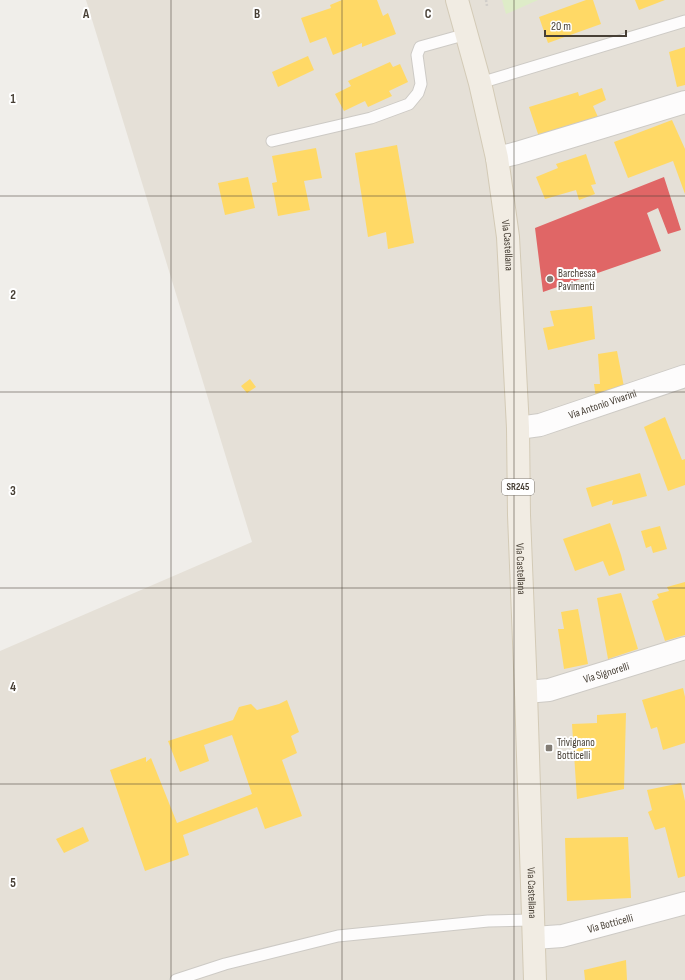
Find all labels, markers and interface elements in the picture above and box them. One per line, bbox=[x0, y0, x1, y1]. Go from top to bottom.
text: A bbox=[82, 6, 90, 22]
text: B bbox=[254, 6, 260, 22]
text: C bbox=[425, 6, 432, 22]
scale bar bbox=[545, 12, 626, 38]
text: 20 m bbox=[551, 19, 571, 34]
text: 1 bbox=[10, 91, 16, 107]
street label: Via Castellana bbox=[499, 219, 516, 271]
place label: Barchessa Pavimenti bbox=[558, 267, 596, 293]
marker: Barchessa Pavimenti bbox=[545, 274, 555, 284]
text: 2 bbox=[10, 287, 16, 303]
street label: Via Antonio Vivarini bbox=[567, 386, 638, 421]
road number: SR245 bbox=[502, 479, 534, 495]
text: 3 bbox=[10, 483, 16, 499]
street label: Via Castellana bbox=[514, 543, 529, 595]
street label: Via Signorelli bbox=[582, 659, 631, 686]
text: 4 bbox=[10, 679, 16, 695]
place label: Trivignano Botticelli bbox=[557, 736, 595, 762]
marker: Trivignano Botticelli bbox=[544, 743, 554, 753]
street label: Via Castellana bbox=[525, 867, 540, 919]
text: 5 bbox=[10, 875, 16, 891]
street label: Via Botticelli bbox=[586, 911, 634, 935]

